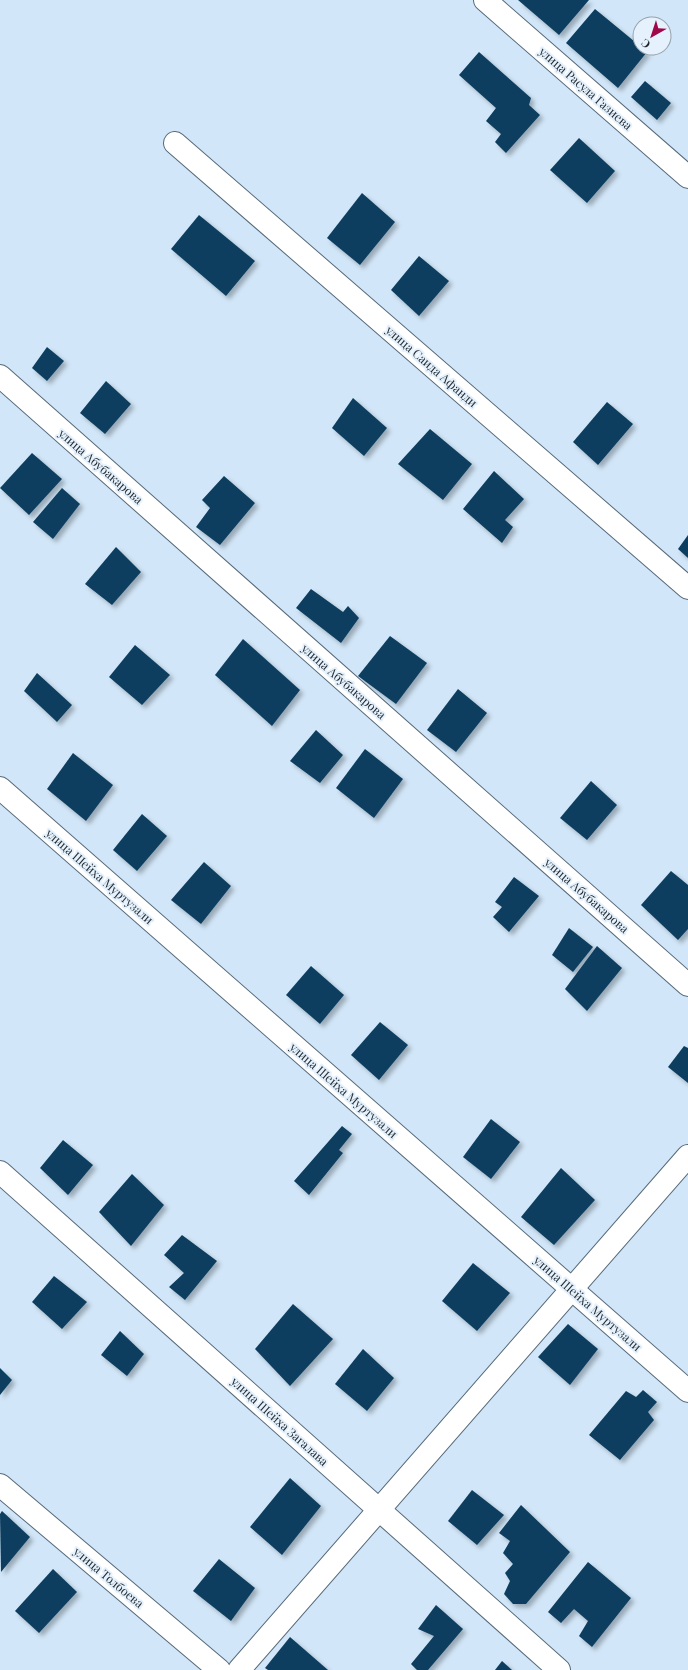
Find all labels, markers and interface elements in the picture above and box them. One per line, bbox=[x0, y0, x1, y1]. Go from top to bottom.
north arrow bbox=[632, 16, 672, 56]
text: С bbox=[637, 36, 653, 52]
street label: улица Расула Газиева bbox=[535, 42, 636, 133]
street label: улица Саида Афанди bbox=[382, 321, 482, 411]
street label: улица Абубакарова bbox=[55, 424, 147, 507]
street label: улица Абубакарова bbox=[298, 639, 390, 722]
street label: улица Шейха Муртузали bbox=[42, 824, 158, 928]
street label: улица Абубакарова bbox=[541, 853, 633, 936]
street label: улица Шейха Муртузали bbox=[286, 1038, 402, 1142]
street label: улица Шейха Муртузали bbox=[530, 1251, 646, 1355]
street label: улица Шейха Загалава bbox=[227, 1372, 332, 1469]
street label: улица Толбоева bbox=[70, 1542, 147, 1611]

